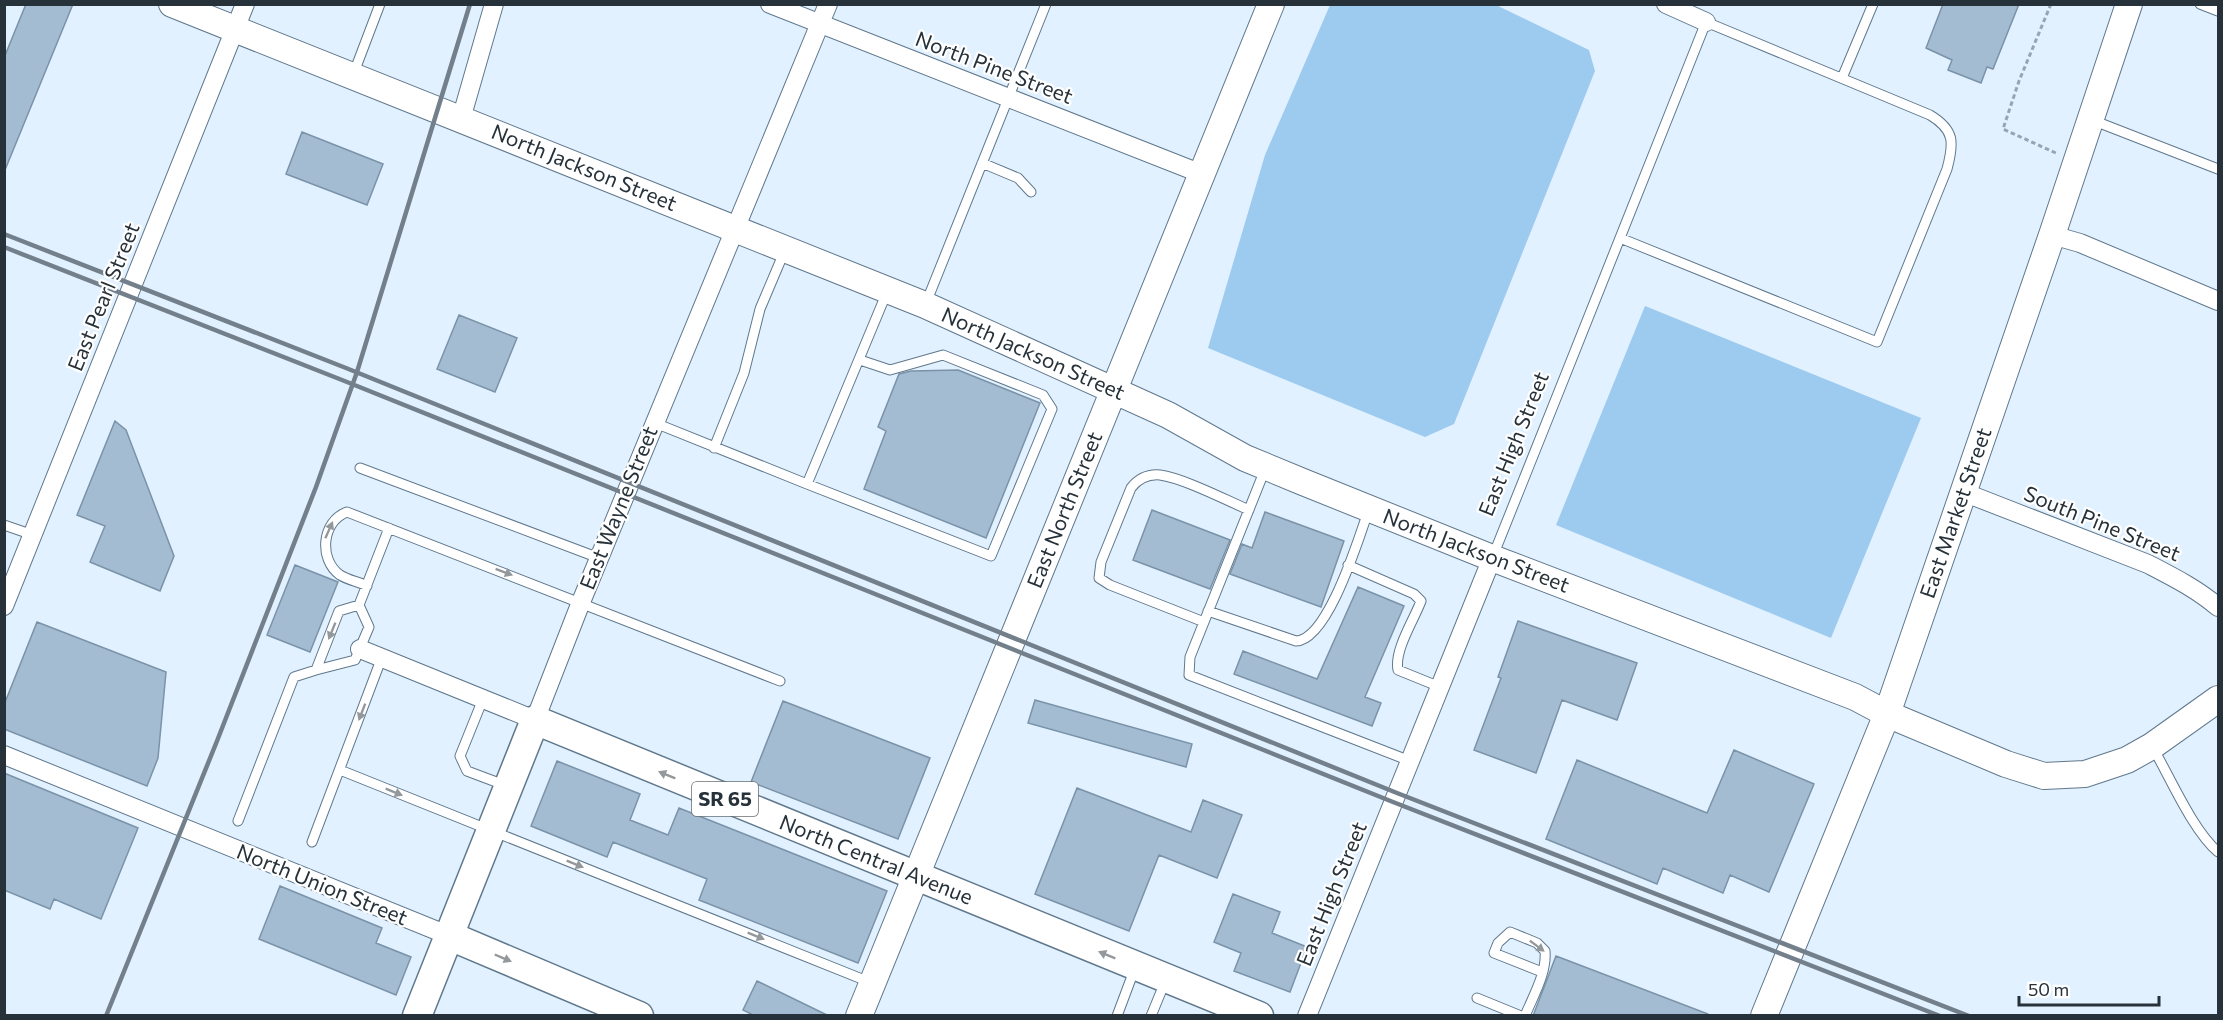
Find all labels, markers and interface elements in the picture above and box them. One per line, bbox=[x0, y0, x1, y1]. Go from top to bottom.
street label: North Pine Street bbox=[912, 25, 1077, 108]
street label: North Jackson Street bbox=[488, 118, 681, 215]
street label: East Pearl Street bbox=[62, 219, 144, 374]
street label: North Jackson Street bbox=[938, 301, 1129, 404]
street label: East High Street bbox=[1472, 368, 1553, 519]
street label: East Wayne Street bbox=[573, 422, 662, 593]
street label: East Market Street bbox=[1914, 424, 1995, 601]
street label: East North Street bbox=[1021, 428, 1106, 591]
street label: South Pine Street bbox=[2021, 480, 2184, 565]
street label: North Jackson Street bbox=[1380, 502, 1573, 597]
one-way arrow bbox=[325, 522, 334, 539]
one-way arrow bbox=[495, 568, 513, 577]
one-way arrow bbox=[326, 622, 336, 640]
one-way arrow bbox=[356, 703, 366, 721]
one-way arrow bbox=[658, 770, 676, 779]
road number: SR 65 bbox=[692, 782, 758, 816]
one-way arrow bbox=[385, 787, 403, 797]
street label: North Central Avenue bbox=[776, 808, 977, 909]
street label: East High Street bbox=[1290, 818, 1371, 969]
street label: North Union Street bbox=[233, 838, 412, 929]
one-way arrow bbox=[566, 860, 584, 869]
one-way arrow bbox=[747, 932, 765, 941]
one-way arrow bbox=[1529, 940, 1545, 952]
one-way arrow bbox=[1098, 950, 1116, 960]
one-way arrow bbox=[495, 954, 512, 963]
scale bar bbox=[2019, 969, 2158, 1007]
text: 50 m bbox=[2028, 978, 2069, 1000]

